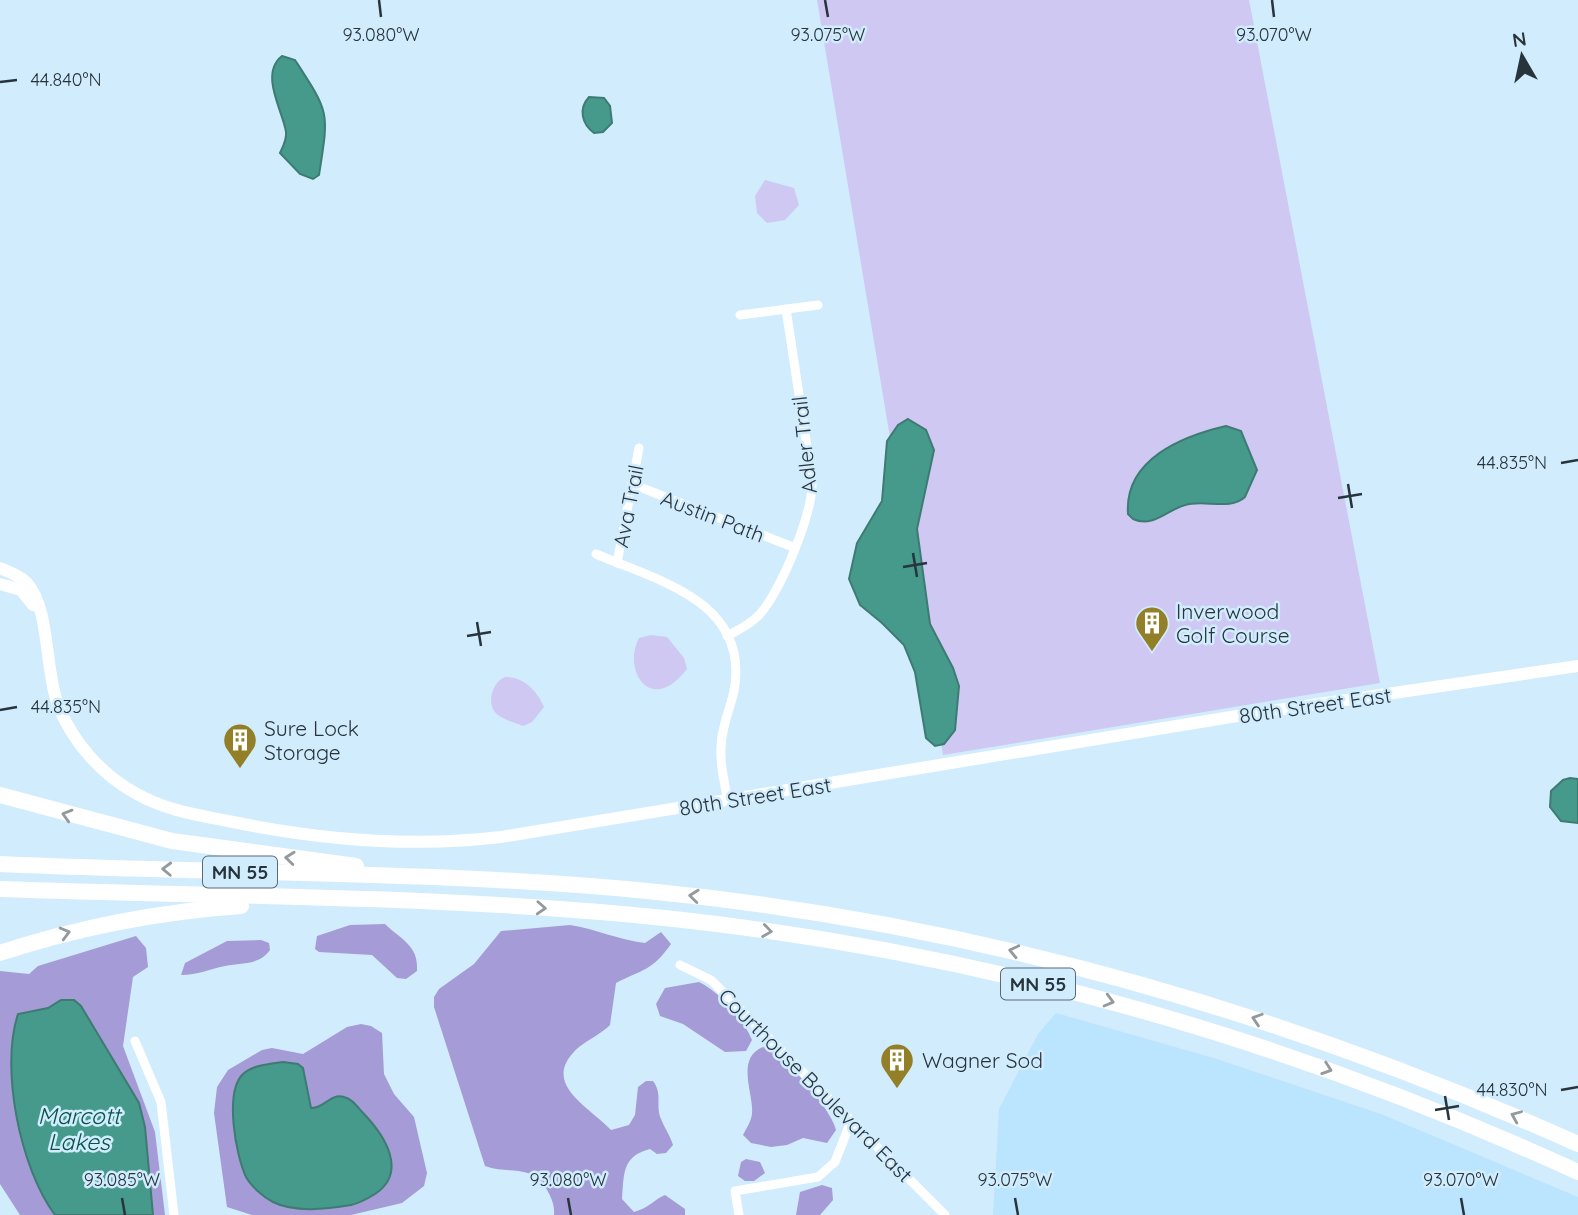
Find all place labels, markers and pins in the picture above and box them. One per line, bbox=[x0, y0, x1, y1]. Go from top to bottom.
place label: Inverwood Golf Course bbox=[1176, 598, 1290, 648]
building icon: Inverwood Golf Course bbox=[1133, 604, 1171, 653]
place label: Sure Lock Storage bbox=[264, 715, 359, 765]
building icon: Sure Lock Storage bbox=[221, 721, 259, 770]
building icon: Wagner Sod bbox=[878, 1041, 916, 1090]
place label: Wagner Sod bbox=[922, 1047, 1043, 1073]

